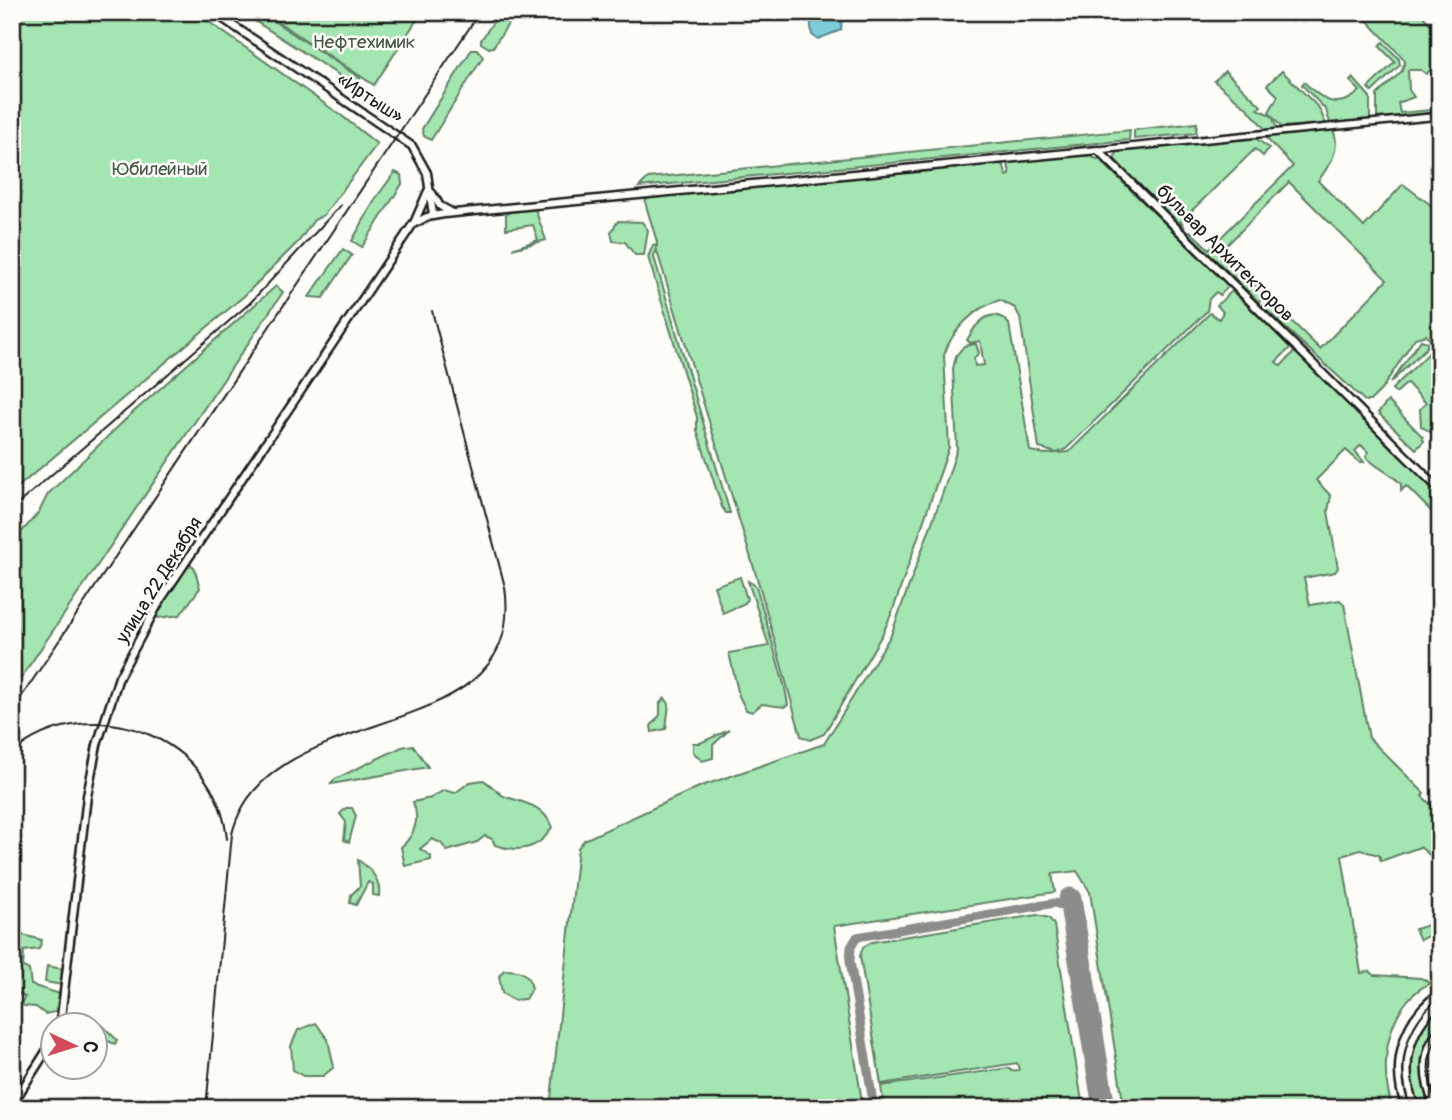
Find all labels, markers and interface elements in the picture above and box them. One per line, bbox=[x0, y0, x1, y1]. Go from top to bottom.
park label: Нефтехимик bbox=[313, 30, 415, 54]
street label: «Иртыш» bbox=[332, 68, 408, 129]
park label: Юбилейный bbox=[112, 157, 208, 181]
street label: бульвар Архитекторов bbox=[1151, 179, 1299, 327]
street label: улица 22 Декабря bbox=[110, 512, 207, 648]
north arrow bbox=[38, 1012, 108, 1082]
text: С bbox=[78, 1040, 102, 1054]

